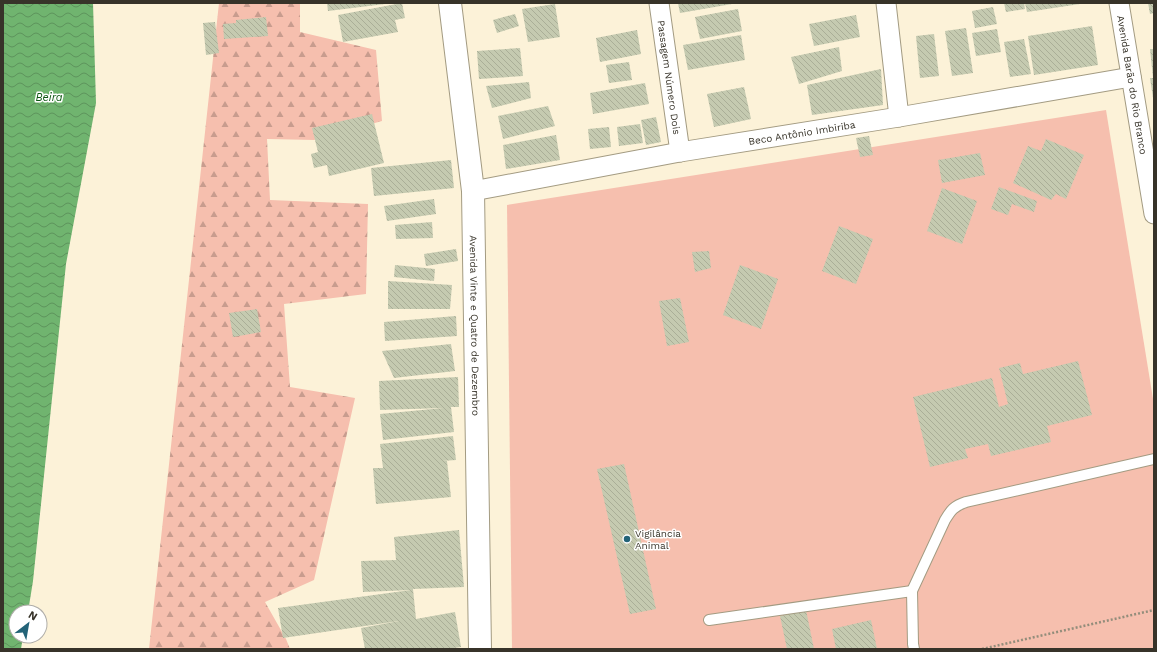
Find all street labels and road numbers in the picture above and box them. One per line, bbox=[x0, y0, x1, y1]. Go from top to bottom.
street label: Avenida Barão do Rio Branco bbox=[1116, 14, 1150, 155]
street label: Passagem Número Dois bbox=[656, 19, 683, 135]
street label: Beco Antônio Imbiriba bbox=[747, 119, 856, 147]
street label: Avenida Vinte e Quatro de Dezembro bbox=[468, 235, 482, 416]

